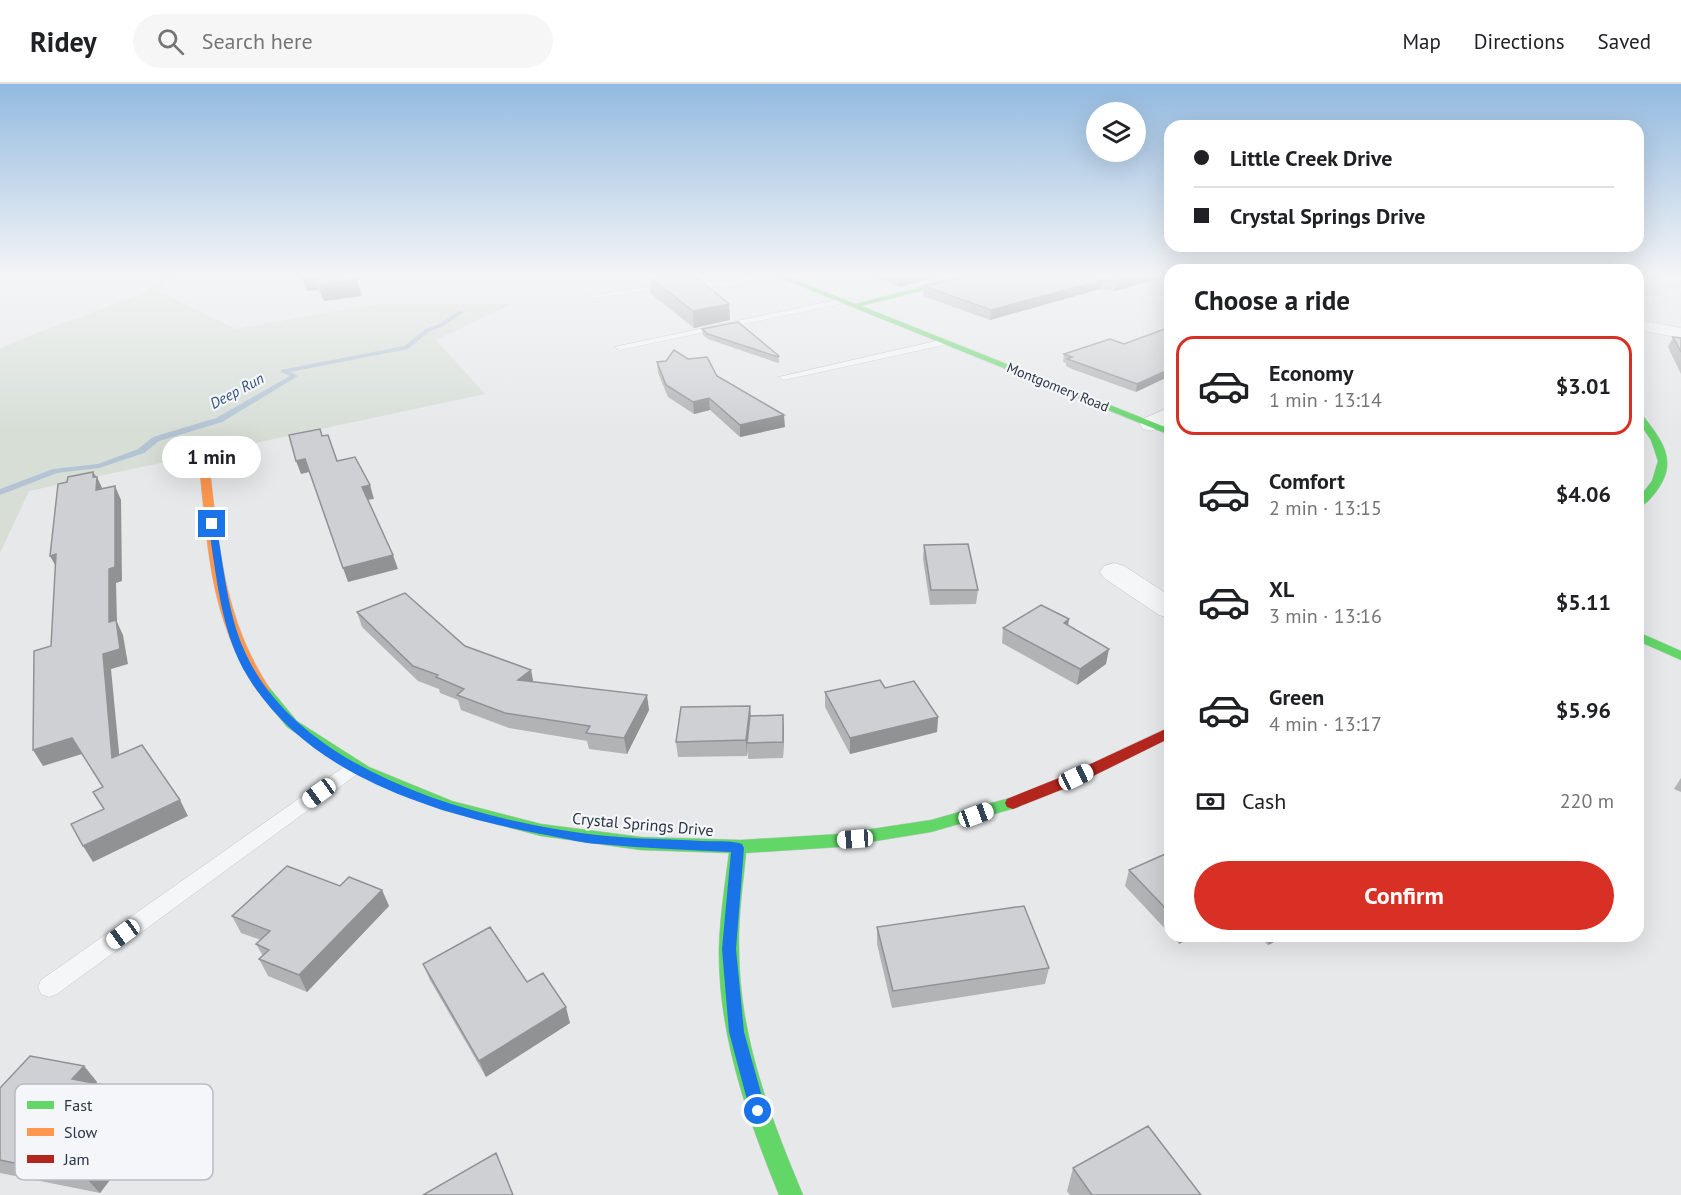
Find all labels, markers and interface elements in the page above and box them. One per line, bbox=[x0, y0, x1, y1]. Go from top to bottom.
search box bbox=[133, 14, 553, 68]
text: Ridey bbox=[30, 23, 97, 60]
icon: search bbox=[154, 25, 187, 58]
text: Search here bbox=[202, 27, 313, 55]
text: Map bbox=[1402, 28, 1441, 55]
text: Directions bbox=[1474, 28, 1565, 55]
text: Saved bbox=[1598, 28, 1651, 55]
map controls bbox=[1086, 102, 1146, 162]
button: layers bbox=[1086, 102, 1146, 162]
text: Little Creek Drive bbox=[1230, 144, 1392, 172]
text: Crystal Springs Drive bbox=[1230, 202, 1425, 230]
text: Choose a ride bbox=[1194, 283, 1350, 317]
street label: Montgomery Road bbox=[1004, 358, 1112, 416]
icon: car bbox=[1197, 359, 1251, 413]
text: Economy bbox=[1269, 359, 1353, 387]
water label: Deep Run bbox=[206, 368, 267, 413]
text: $3.01 bbox=[1556, 372, 1611, 400]
text: 1 min · 13:14 bbox=[1269, 387, 1382, 413]
callout: 1 min bbox=[162, 437, 262, 479]
text: 1 min bbox=[187, 444, 236, 470]
icon: car bbox=[1197, 467, 1251, 521]
text: Comfort bbox=[1269, 467, 1345, 495]
text: $4.06 bbox=[1556, 480, 1611, 508]
text: 2 min · 13:15 bbox=[1269, 495, 1382, 521]
route end bbox=[198, 510, 225, 537]
icon: car bbox=[1197, 575, 1251, 629]
text: XL bbox=[1269, 575, 1294, 603]
text: $5.11 bbox=[1556, 588, 1611, 616]
text: 3 min · 13:16 bbox=[1269, 603, 1382, 629]
icon: car bbox=[1197, 683, 1251, 737]
text: Green bbox=[1269, 683, 1324, 711]
text: $5.96 bbox=[1556, 696, 1611, 724]
text: 4 min · 13:17 bbox=[1269, 711, 1382, 737]
car bbox=[1056, 761, 1096, 793]
car bbox=[299, 775, 339, 811]
icon: cash bbox=[1194, 785, 1227, 818]
text: Cash bbox=[1242, 787, 1286, 815]
text: 220 m bbox=[1560, 788, 1614, 814]
car bbox=[956, 800, 996, 830]
street label: Crystal Springs Drive bbox=[571, 808, 715, 840]
car bbox=[836, 829, 874, 849]
button: Confirm bbox=[1194, 861, 1614, 930]
car bbox=[103, 916, 143, 952]
legend bbox=[15, 1084, 213, 1180]
text: Fast bbox=[64, 1095, 93, 1115]
route start bbox=[744, 1097, 771, 1124]
text: Slow bbox=[64, 1122, 98, 1142]
text: Jam bbox=[63, 1149, 90, 1169]

